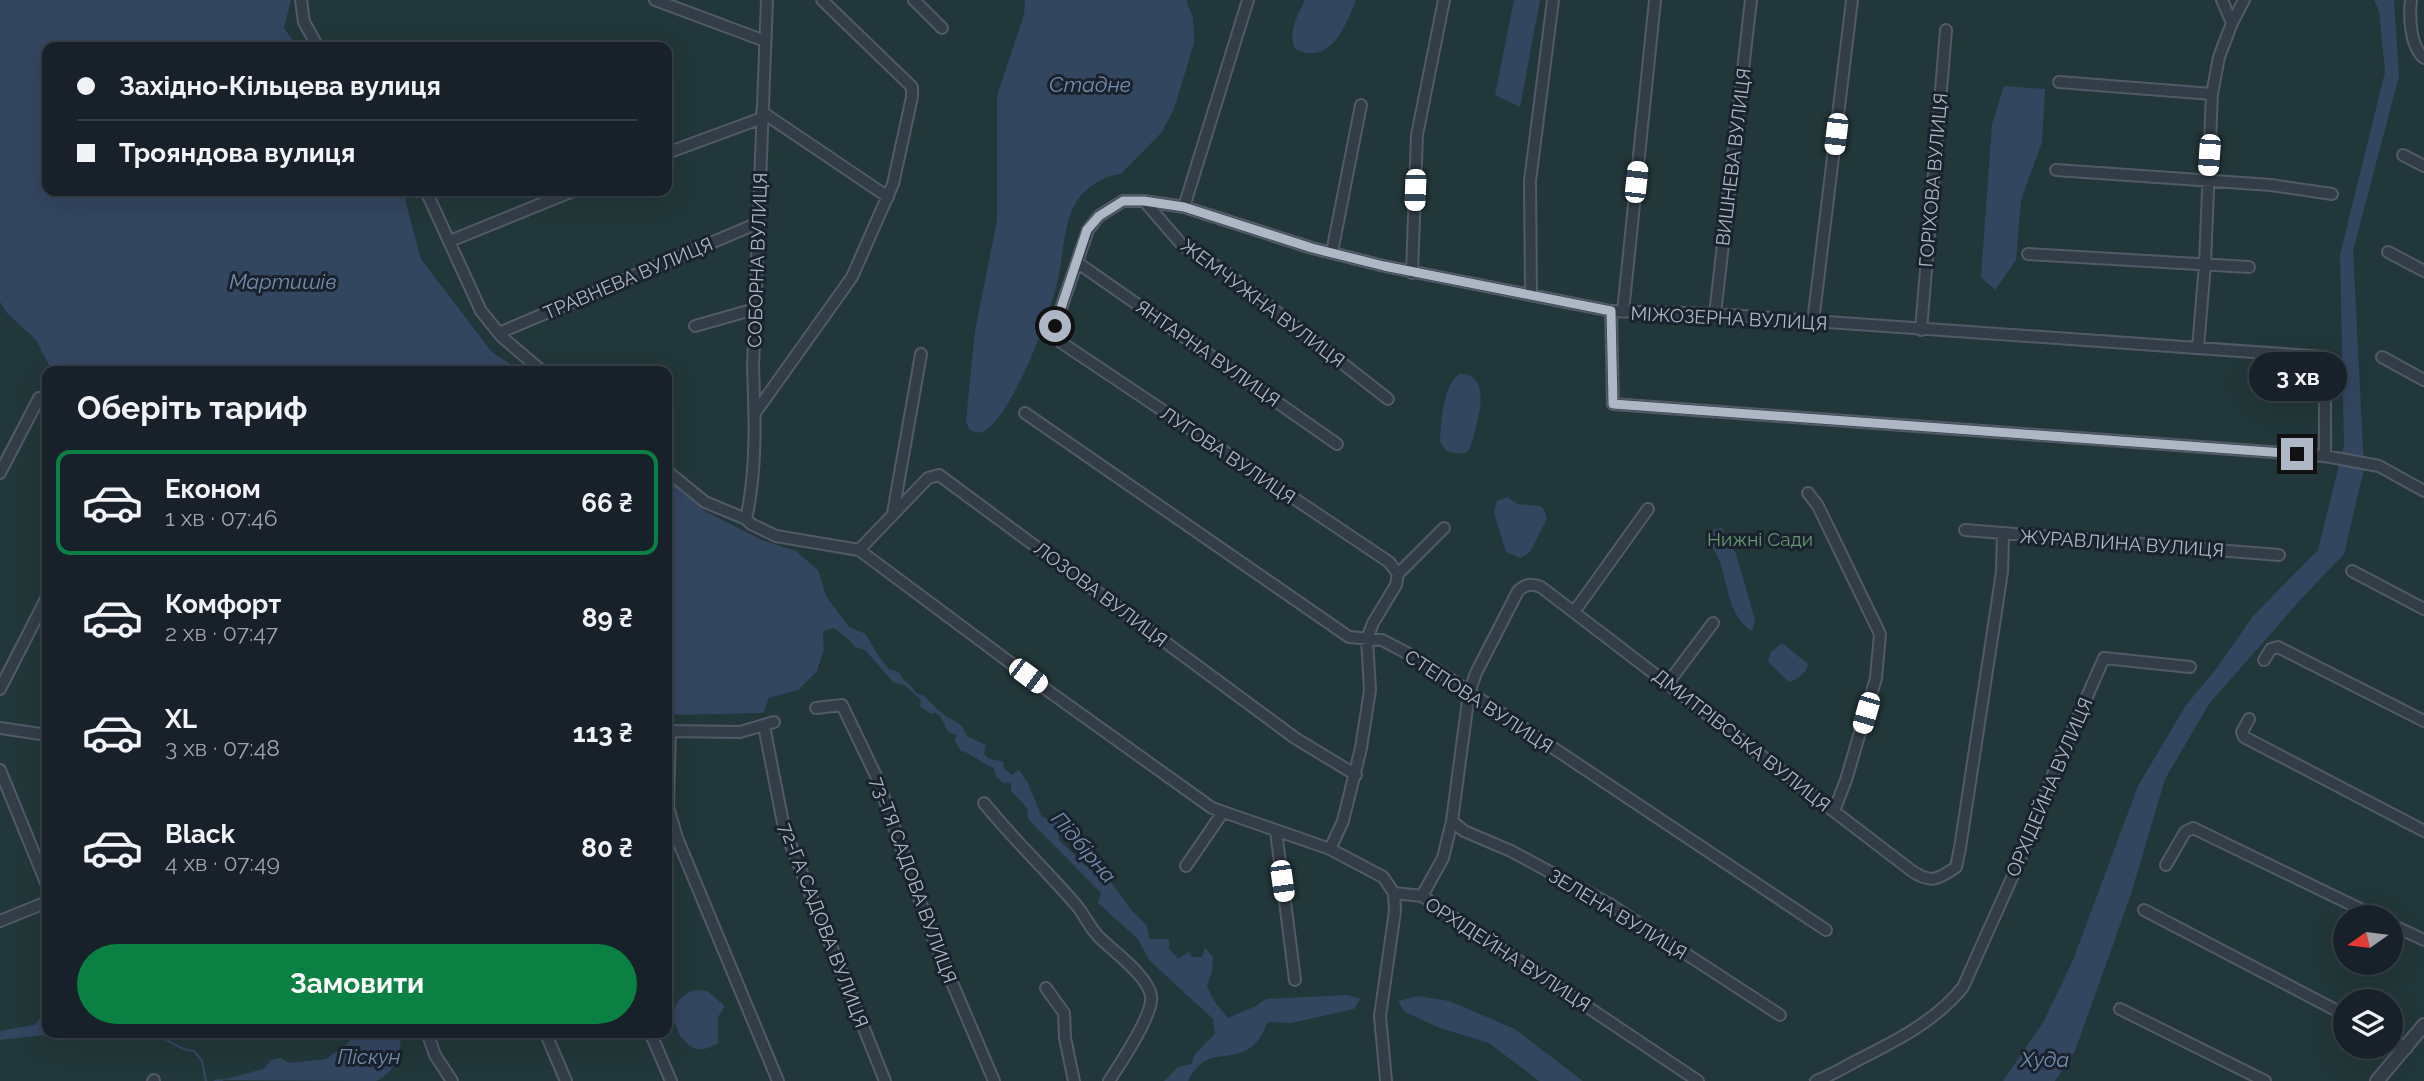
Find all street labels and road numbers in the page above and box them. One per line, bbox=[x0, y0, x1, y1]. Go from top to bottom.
street label: ВИШНЕВА ВУЛИЦЯ bbox=[1711, 67, 1755, 247]
street label: ГОРІХОВА ВУЛИЦЯ bbox=[1914, 92, 1952, 268]
street label: СОБОРНА ВУЛИЦЯ bbox=[743, 172, 771, 348]
street label: ТРАВНЕВА ВУЛИЦЯ bbox=[540, 232, 716, 324]
street label: ЖЕМЧУЖНА ВУЛИЦЯ bbox=[1177, 234, 1349, 372]
street label: ЯНТАРНА ВУЛИЦЯ bbox=[1132, 295, 1284, 411]
street label: МІЖОЗЕРНА ВУЛИЦЯ bbox=[1630, 302, 1828, 334]
street label: ЛУГОВА ВУЛИЦЯ bbox=[1156, 402, 1300, 508]
street label: ЖУРАВЛИНА ВУЛИЦЯ bbox=[2019, 525, 2225, 561]
street label: ЛОЗОВА ВУЛИЦЯ bbox=[1030, 537, 1172, 651]
street label: СТЕПОВА ВУЛИЦЯ bbox=[1401, 645, 1557, 757]
street label: ДМИТРІВСЬКА ВУЛИЦЯ bbox=[1649, 664, 1835, 816]
street label: ОРХІДЕЙНА ВУЛИЦЯ bbox=[2001, 694, 2097, 880]
street label: 73-ТЯ САДОВА ВУЛИЦЯ bbox=[866, 774, 962, 986]
street label: 72-ГА САДОВА ВУЛИЦЯ bbox=[775, 820, 873, 1030]
street label: ЗЕЛЕНА ВУЛИЦЯ bbox=[1545, 864, 1691, 964]
street label: ОРХІДЕЙНА ВУЛИЦЯ bbox=[1421, 892, 1595, 1016]

